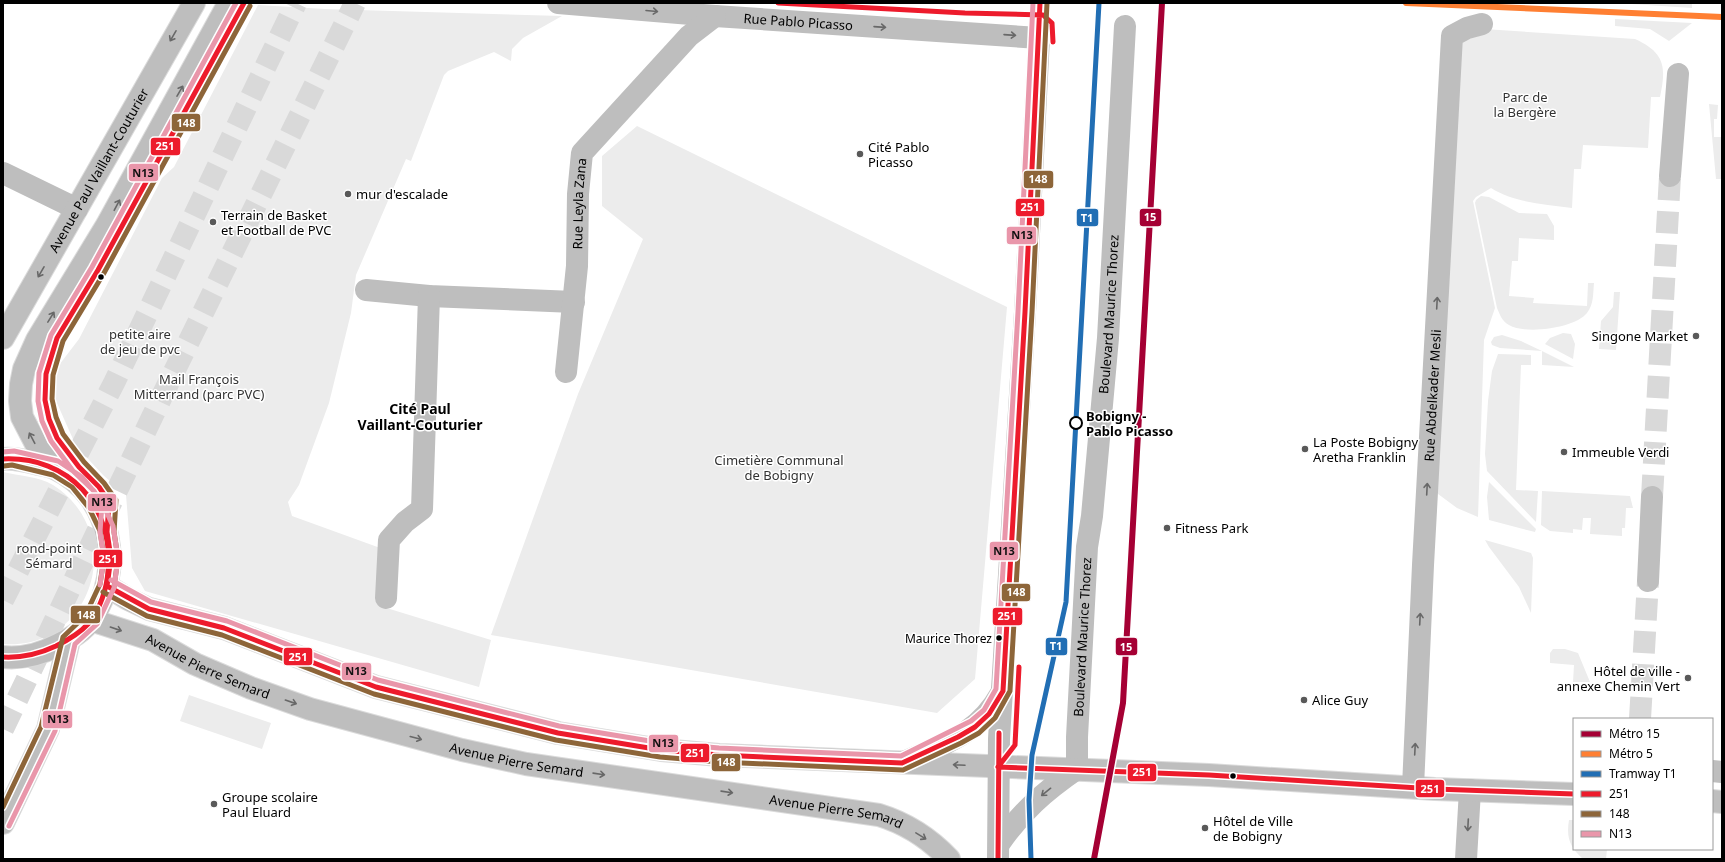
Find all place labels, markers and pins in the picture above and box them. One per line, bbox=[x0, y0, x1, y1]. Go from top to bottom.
place label: Cité Pablo Picasso bbox=[868, 138, 929, 171]
marker: Cité Pablo Picasso bbox=[855, 149, 865, 159]
place label: mur d'escalade bbox=[356, 185, 448, 203]
marker: mur d'escalade bbox=[343, 189, 353, 199]
place label: Terrain de Basket et Football de PVC bbox=[221, 206, 331, 239]
marker: Terrain de Basket et Football de PVC bbox=[208, 217, 218, 227]
unlabelled marker bbox=[96, 272, 106, 282]
place label: Singone Market bbox=[1591, 327, 1688, 345]
marker: Singone Market bbox=[1691, 331, 1701, 341]
place label: Bobigny - Pablo Picasso bbox=[1086, 407, 1173, 440]
marker: Bobigny - Pablo Picasso bbox=[1069, 416, 1083, 430]
place label: La Poste Bobigny Aretha Franklin bbox=[1313, 433, 1419, 466]
place label: Immeuble Verdi bbox=[1572, 443, 1669, 461]
marker: La Poste Bobigny Aretha Franklin bbox=[1300, 444, 1310, 454]
marker: Immeuble Verdi bbox=[1559, 447, 1569, 457]
place label: Fitness Park bbox=[1175, 519, 1249, 537]
marker: Fitness Park bbox=[1162, 523, 1172, 533]
place label: Maurice Thorez bbox=[905, 630, 992, 647]
marker: Maurice Thorez bbox=[994, 633, 1004, 643]
place label: Hôtel de ville - annexe Chemin Vert bbox=[1557, 662, 1680, 695]
marker: Hôtel de ville - annexe Chemin Vert bbox=[1683, 673, 1693, 683]
place label: Alice Guy bbox=[1312, 691, 1368, 709]
marker: Alice Guy bbox=[1299, 695, 1309, 705]
unlabelled marker bbox=[1228, 771, 1238, 781]
place label: Groupe scolaire Paul Eluard bbox=[222, 788, 318, 821]
marker: Groupe scolaire Paul Eluard bbox=[209, 799, 219, 809]
place label: Hôtel de Ville de Bobigny bbox=[1213, 812, 1293, 845]
marker: Hôtel de Ville de Bobigny bbox=[1200, 823, 1210, 833]

